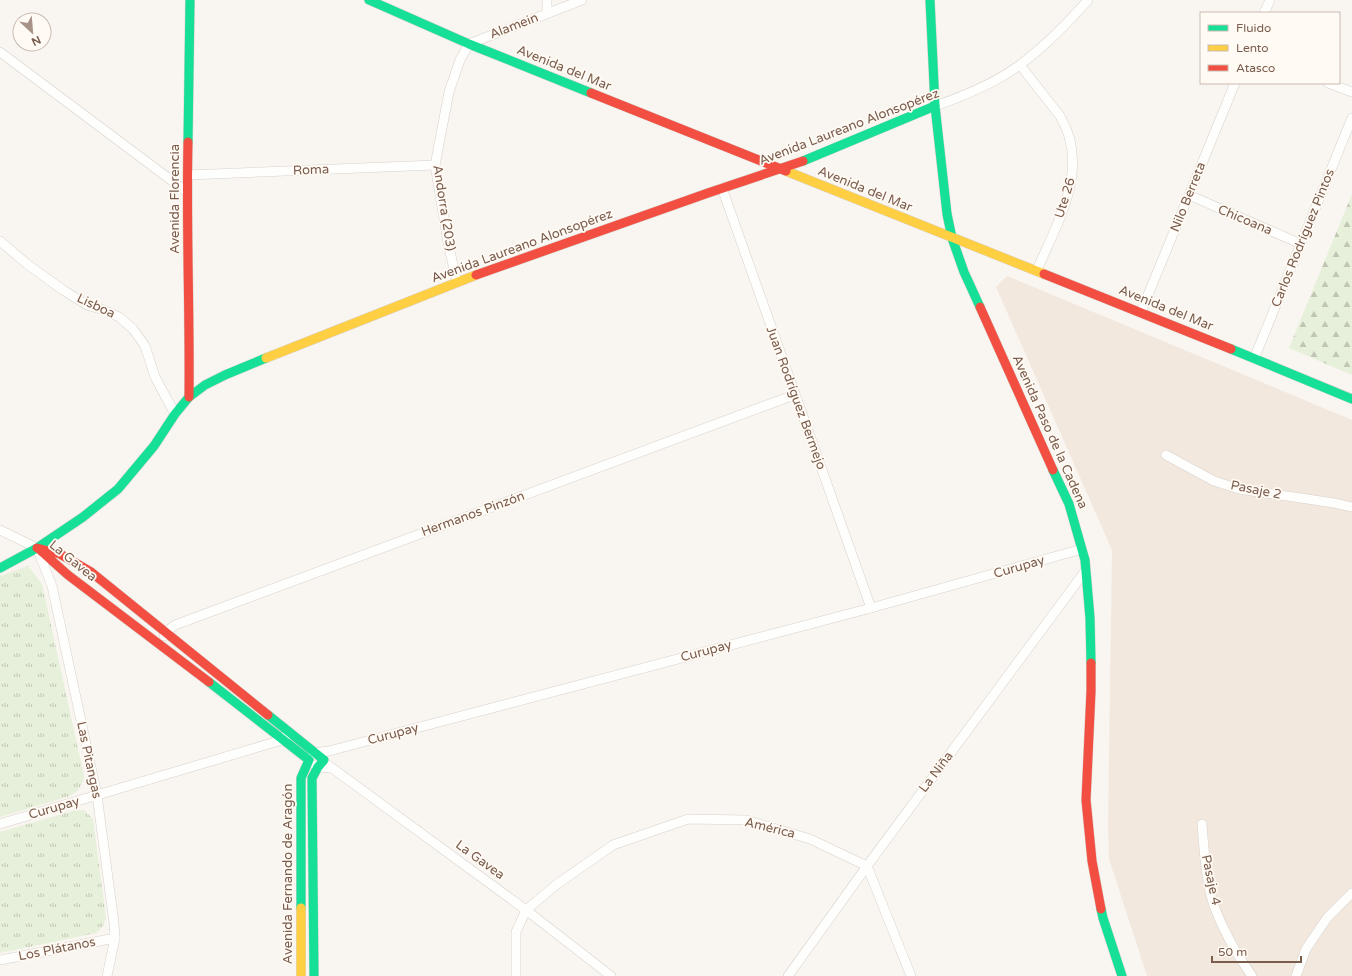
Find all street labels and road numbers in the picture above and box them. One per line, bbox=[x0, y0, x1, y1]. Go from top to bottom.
street label: Alamein bbox=[488, 9, 540, 43]
street label: Avenida del Mar bbox=[514, 42, 614, 94]
street label: Avenida Laureano Alonsopérez bbox=[757, 85, 941, 169]
street label: Avenida Florencia bbox=[167, 144, 183, 254]
street label: Nilo Berreta bbox=[1167, 160, 1209, 234]
street label: Roma bbox=[293, 161, 329, 179]
street label: Avenida del Mar bbox=[815, 163, 915, 215]
street label: Andorra (203) bbox=[429, 164, 459, 252]
street label: Carlos Rodríguez Pintos bbox=[1268, 167, 1338, 309]
street label: Ute 26 bbox=[1051, 176, 1079, 220]
street label: Chicoana bbox=[1215, 201, 1275, 239]
street label: Avenida Laureano Alonsopérez bbox=[429, 206, 615, 286]
street label: Avenida del Mar bbox=[1116, 282, 1216, 334]
street label: Lisboa bbox=[74, 290, 118, 322]
street label: Juan Rodríguez Bermejo bbox=[763, 324, 829, 472]
street label: Avenida Paso de la Cadena bbox=[1009, 353, 1091, 511]
street label: Pasaje 2 bbox=[1229, 477, 1283, 503]
street label: Hermanos Pinzón bbox=[419, 488, 527, 540]
street label: La Gavea bbox=[46, 537, 100, 585]
street label: Curupay bbox=[992, 552, 1046, 582]
street label: Curupay bbox=[679, 637, 733, 665]
street label: Las Pitangas bbox=[73, 720, 105, 800]
street label: Curupay bbox=[366, 720, 420, 748]
street label: La Niña bbox=[915, 748, 957, 796]
street label: Avenida Fernando de Aragón bbox=[280, 784, 296, 964]
street label: Curupay bbox=[27, 793, 81, 823]
street label: América bbox=[743, 814, 797, 842]
street label: La Gavea bbox=[452, 837, 508, 883]
street label: Pasaje 4 bbox=[1198, 853, 1224, 907]
street label: Los Plátanos bbox=[17, 934, 97, 964]

